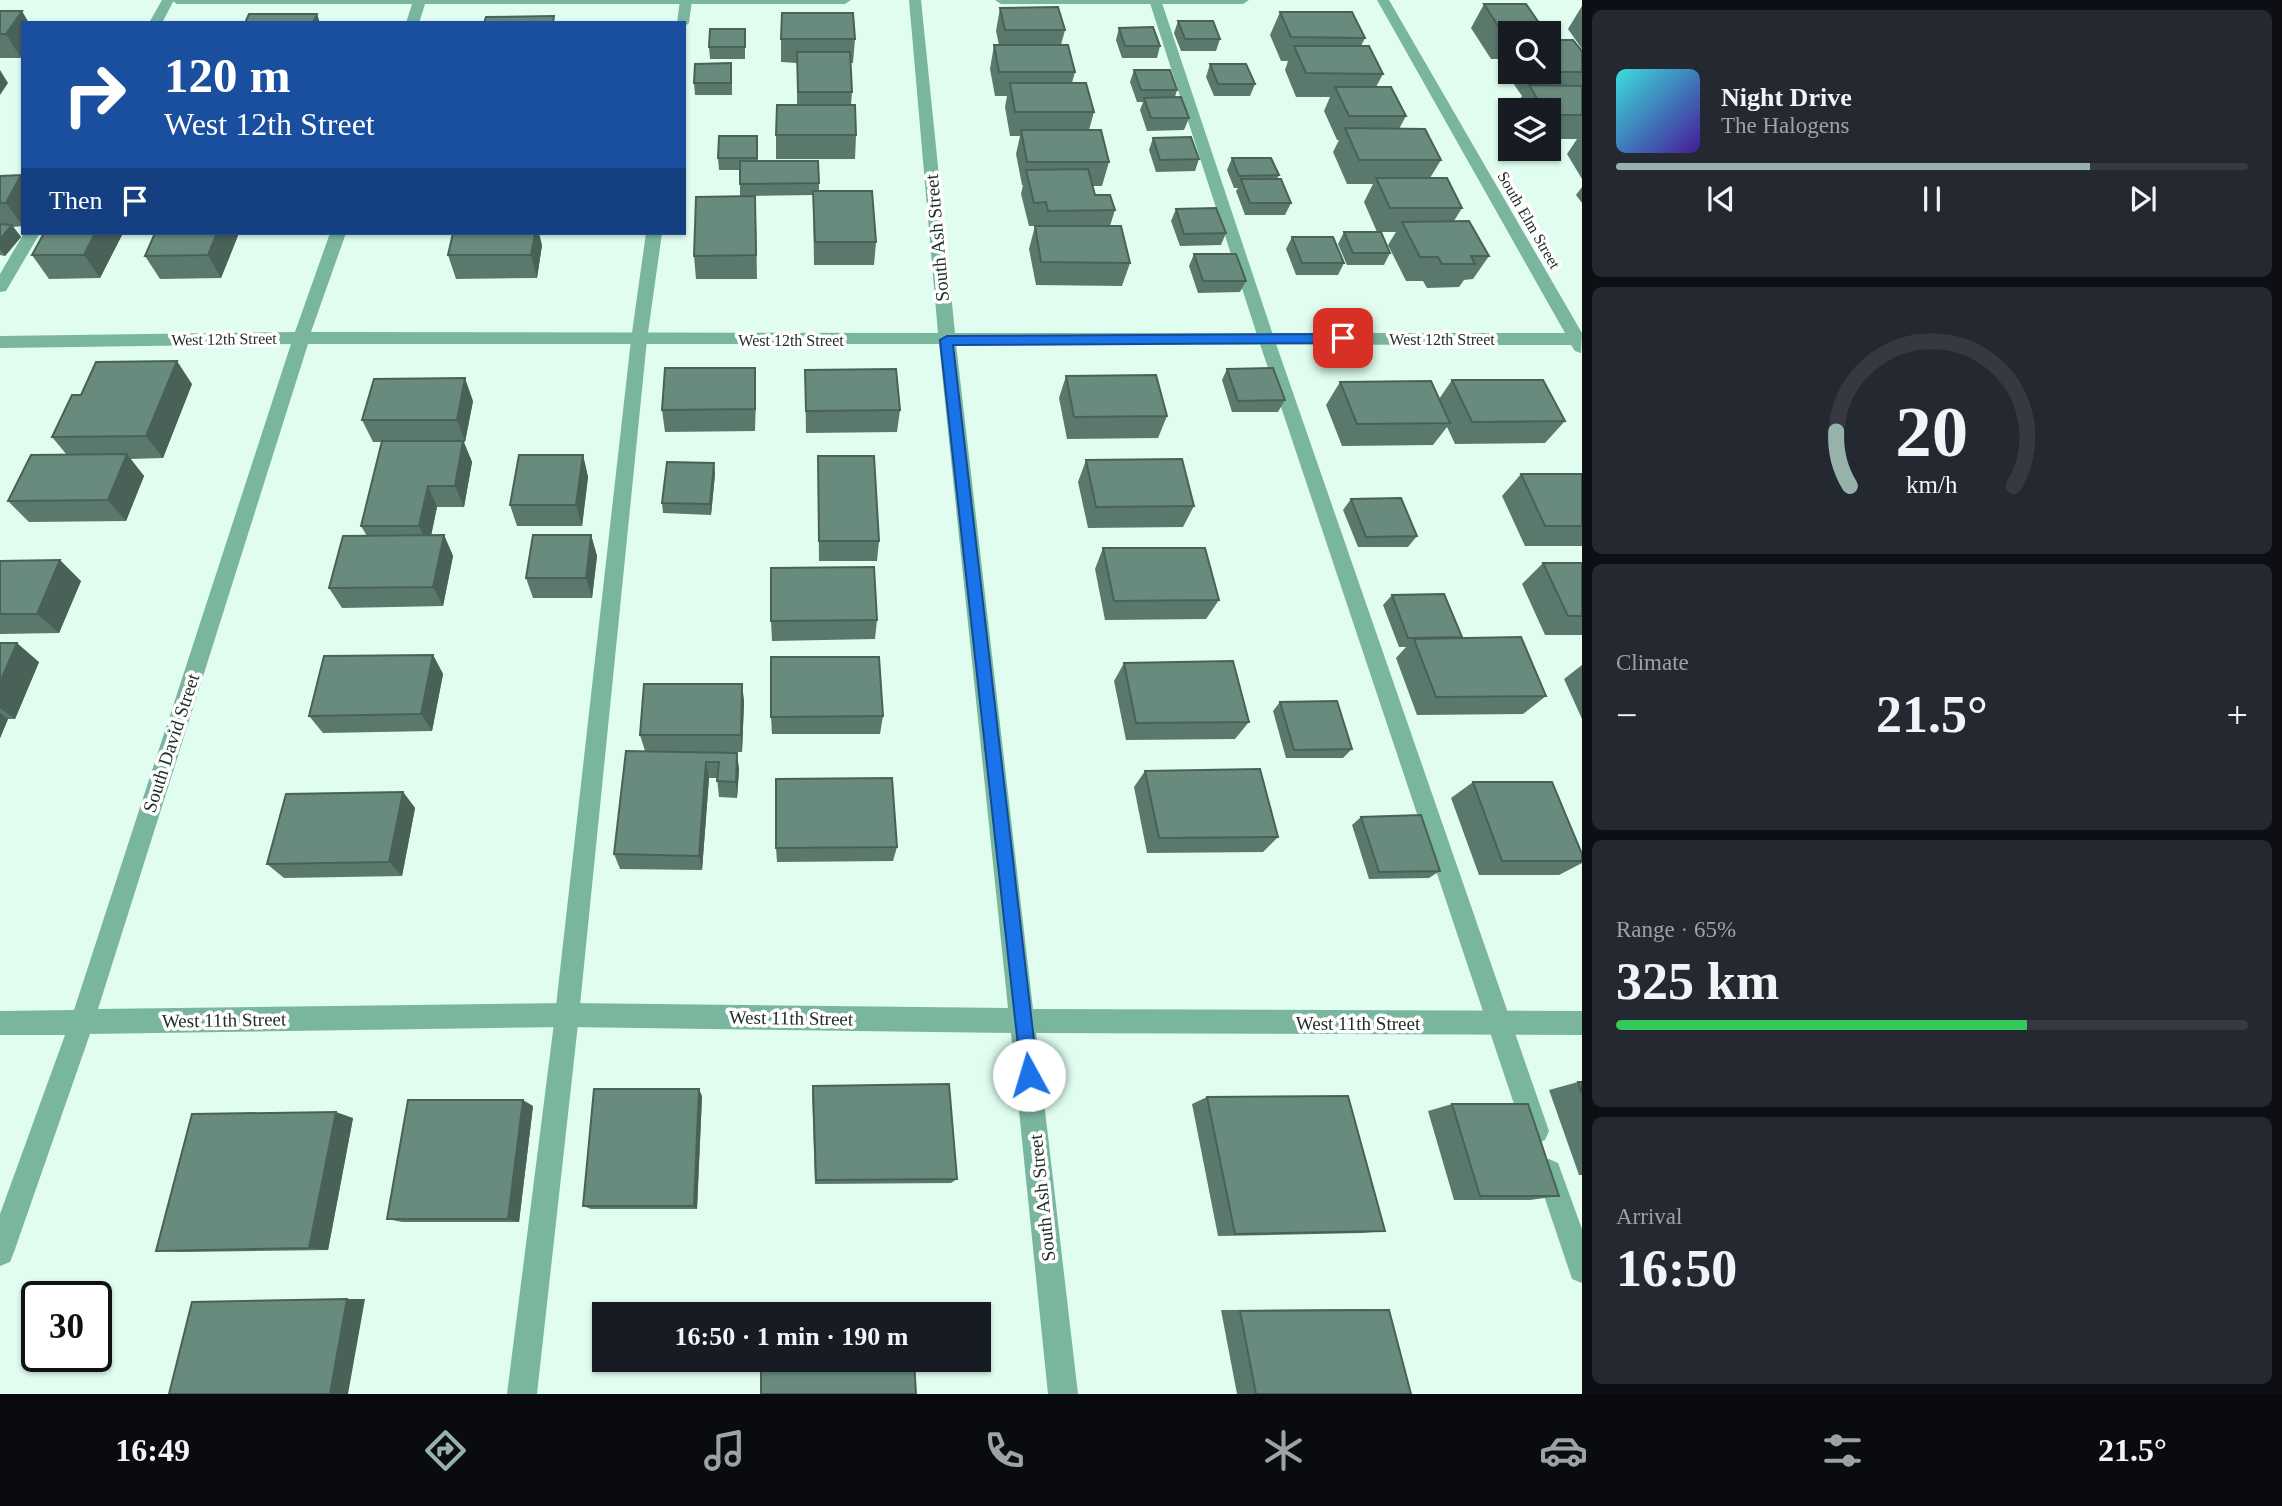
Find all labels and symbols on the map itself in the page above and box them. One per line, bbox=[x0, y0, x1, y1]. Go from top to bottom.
street label: South Elm Street bbox=[1494, 168, 1564, 272]
street label: South Ash Street bbox=[921, 173, 953, 303]
pin bbox=[1313, 308, 1373, 368]
street label: West 12th Street bbox=[171, 330, 277, 348]
street label: West 12th Street bbox=[1389, 331, 1495, 348]
street label: West 12th Street bbox=[738, 332, 844, 349]
street label: South David Street bbox=[139, 670, 204, 815]
street label: West 11th Street bbox=[729, 1006, 854, 1030]
street label: West 11th Street bbox=[162, 1008, 287, 1032]
street label: West 11th Street bbox=[1296, 1013, 1421, 1034]
position arrow bbox=[992, 1038, 1066, 1112]
street label: South Ash Street bbox=[1025, 1133, 1059, 1263]
speed limit sign: 30 bbox=[21, 1281, 112, 1372]

